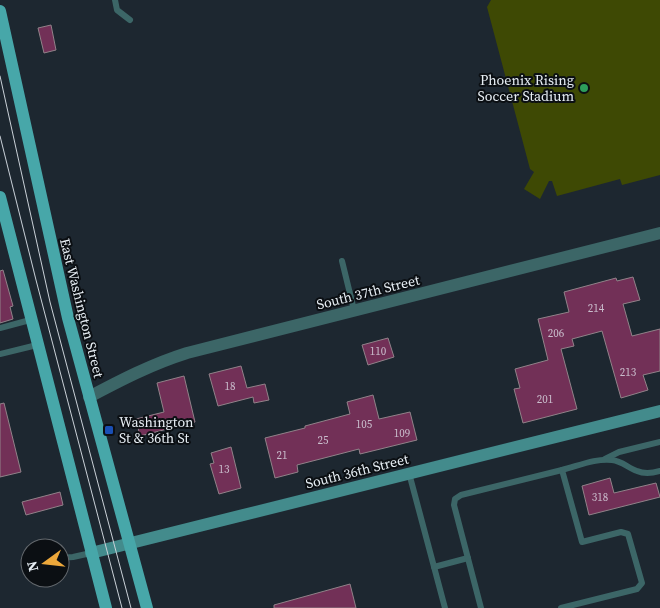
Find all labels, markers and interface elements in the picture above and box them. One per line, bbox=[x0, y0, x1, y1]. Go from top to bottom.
place label: Phoenix Rising Soccer Stadium bbox=[478, 70, 574, 106]
marker: Phoenix Rising Soccer Stadium bbox=[578, 82, 590, 94]
street label: East Washington Street bbox=[55, 236, 109, 380]
street label: South 37th Street bbox=[314, 269, 422, 314]
house number: 214 bbox=[588, 301, 605, 316]
house number: 206 bbox=[548, 326, 565, 341]
house number: 110 bbox=[370, 344, 387, 359]
house number: 213 bbox=[620, 365, 637, 380]
house number: 18 bbox=[225, 379, 236, 394]
house number: 201 bbox=[537, 392, 553, 407]
place label: Washington St & 36th St bbox=[119, 412, 194, 448]
house number: 105 bbox=[356, 417, 373, 432]
marker: Washington St & 36th St bbox=[103, 424, 115, 436]
house number: 109 bbox=[394, 426, 410, 441]
house number: 25 bbox=[318, 433, 329, 448]
house number: 21 bbox=[277, 448, 288, 463]
street label: South 36th Street bbox=[303, 448, 411, 493]
house number: 13 bbox=[219, 462, 230, 477]
house number: 318 bbox=[592, 490, 608, 505]
north arrow bbox=[20, 538, 70, 588]
text: N bbox=[21, 559, 43, 574]

